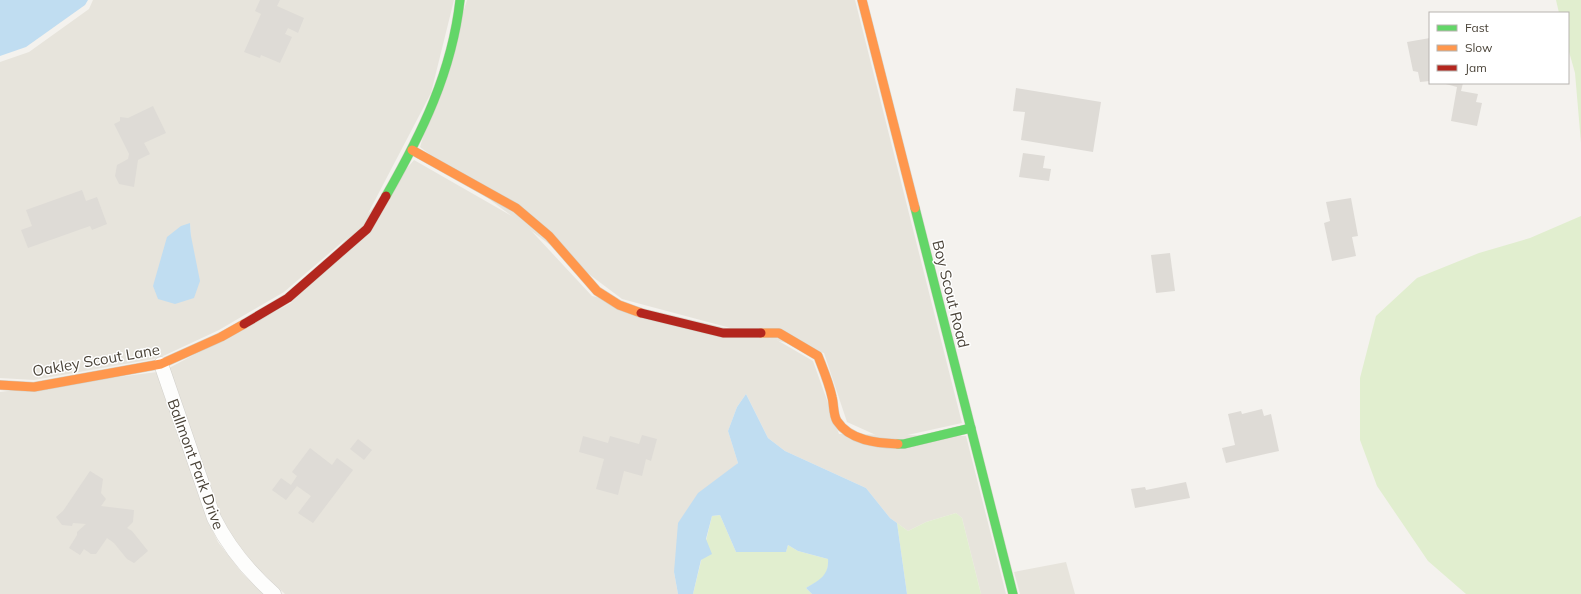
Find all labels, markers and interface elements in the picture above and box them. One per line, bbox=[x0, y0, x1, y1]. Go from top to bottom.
legend bbox=[1429, 12, 1569, 84]
text: Fast bbox=[1465, 20, 1489, 35]
text: Slow bbox=[1465, 40, 1493, 55]
text: Jam bbox=[1465, 60, 1487, 75]
street label: Boy Scout Road bbox=[928, 238, 974, 350]
street label: Oakley Scout Lane bbox=[31, 339, 161, 381]
street label: Ballmont Park Drive bbox=[164, 396, 228, 532]

